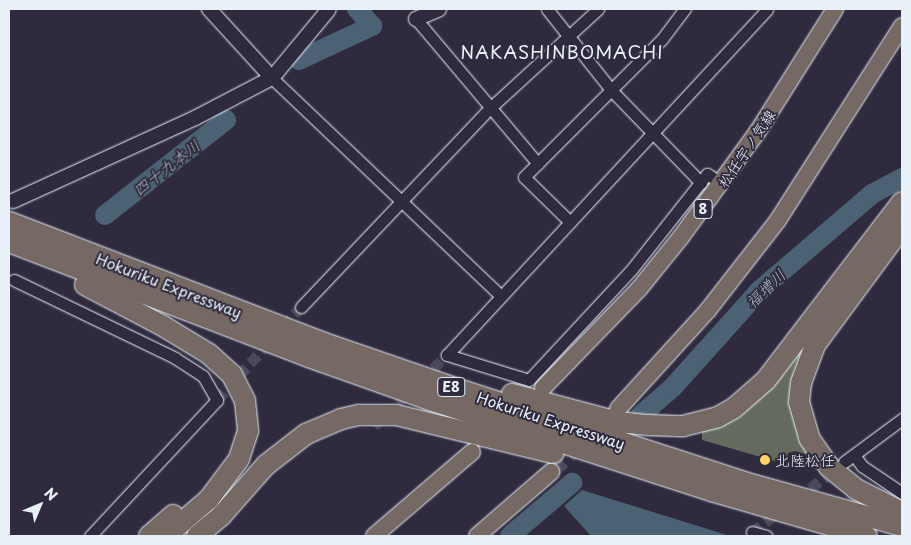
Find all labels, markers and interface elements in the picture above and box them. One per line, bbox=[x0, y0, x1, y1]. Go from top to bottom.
district label: NAKASHINBOMACHI bbox=[459, 41, 665, 63]
street label: 松任宇ノ気線 bbox=[713, 106, 779, 190]
water label: 四十九本川 bbox=[129, 135, 203, 199]
road number: 8 bbox=[693, 198, 713, 220]
street label: Hokuriku Expressway bbox=[93, 249, 245, 321]
water label: 福増川 bbox=[741, 264, 789, 312]
road number: E8 bbox=[437, 376, 465, 398]
street label: Hokuriku Expressway bbox=[474, 387, 628, 453]
place label: 北陸松任 bbox=[775, 451, 835, 469]
marker: 北陸松任 bbox=[759, 454, 771, 466]
north arrow bbox=[15, 480, 65, 530]
text: N bbox=[40, 483, 62, 505]

